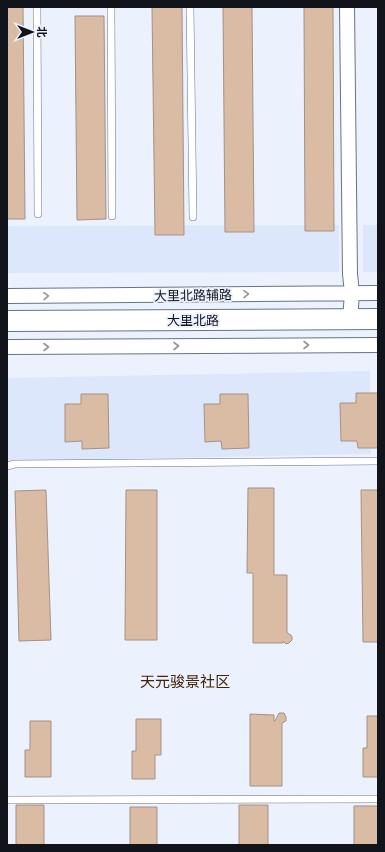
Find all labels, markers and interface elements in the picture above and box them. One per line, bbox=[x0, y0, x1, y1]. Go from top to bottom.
north arrow bbox=[12, 12, 52, 52]
text: 北 bbox=[35, 27, 48, 38]
street label: 大里北路辅路 bbox=[154, 287, 232, 304]
one-way arrow bbox=[243, 290, 249, 298]
one-way arrow bbox=[43, 292, 49, 300]
street label: 大里北路 bbox=[167, 313, 219, 328]
one-way arrow bbox=[303, 341, 309, 349]
one-way arrow bbox=[173, 342, 179, 350]
one-way arrow bbox=[43, 343, 49, 351]
district label: 天元骏景社区 bbox=[140, 673, 230, 691]

